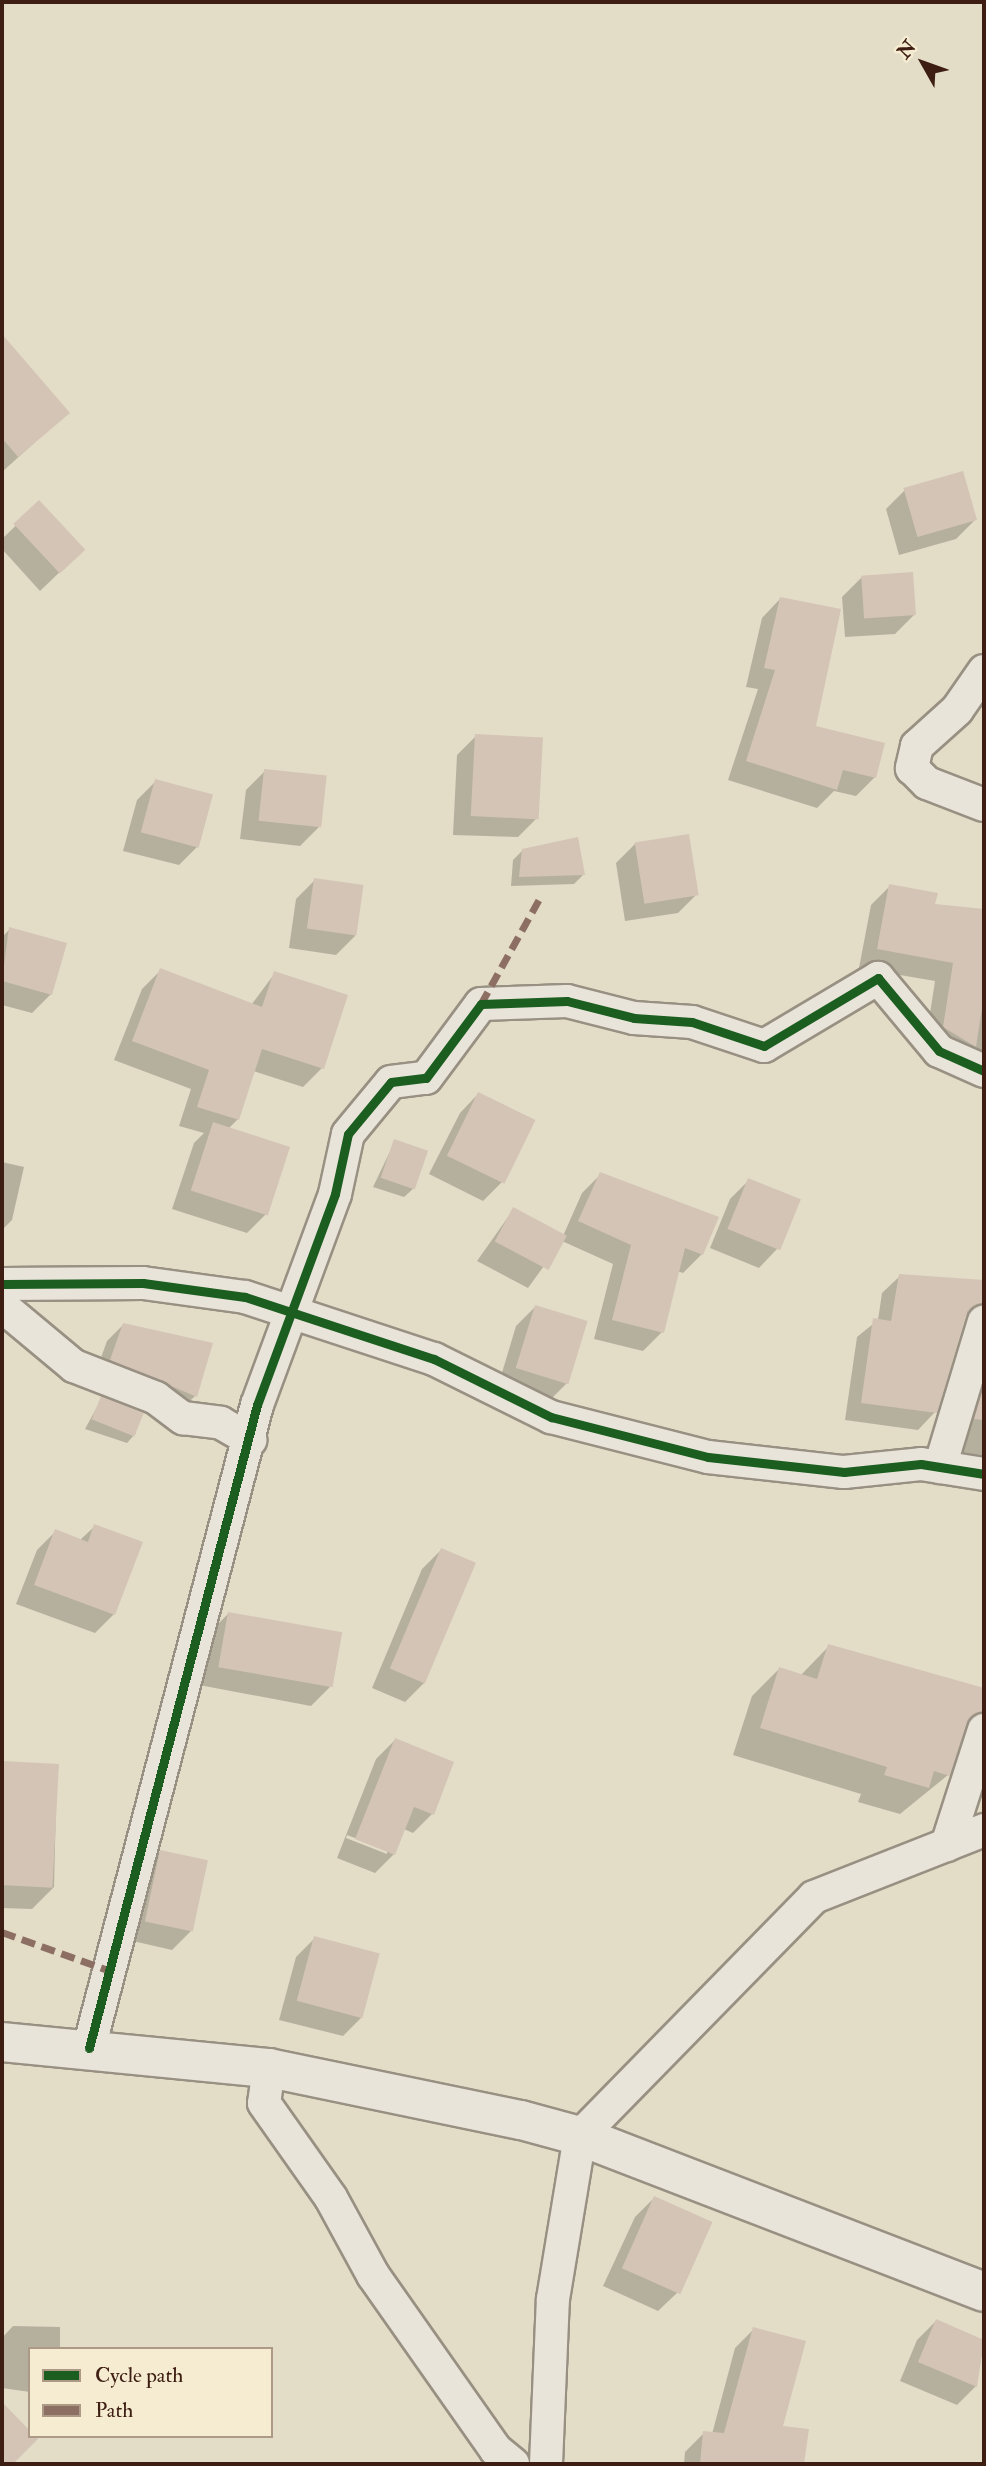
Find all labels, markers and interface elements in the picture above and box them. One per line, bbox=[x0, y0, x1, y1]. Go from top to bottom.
north arrow bbox=[888, 28, 958, 98]
text: N bbox=[892, 35, 922, 64]
legend bbox=[28, 2347, 273, 2438]
text: Cycle path bbox=[95, 2362, 183, 2389]
text: Path bbox=[95, 2397, 133, 2424]

